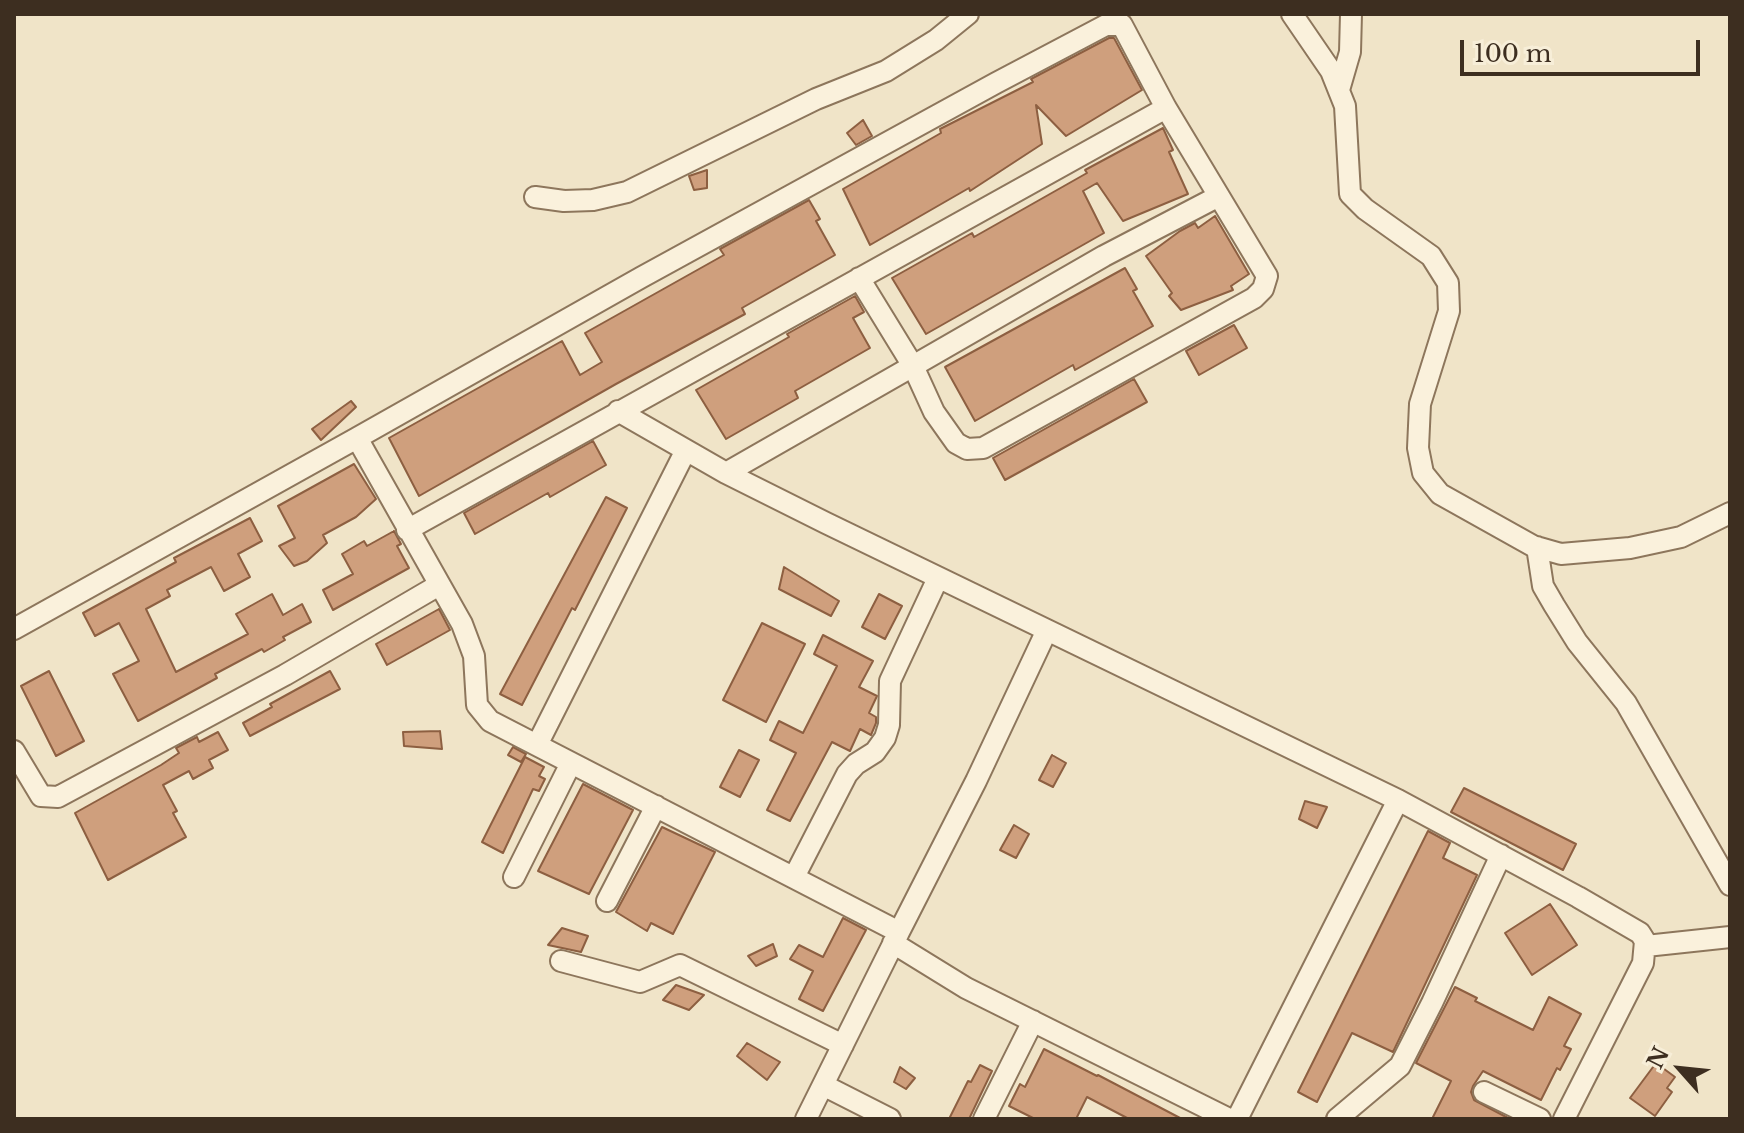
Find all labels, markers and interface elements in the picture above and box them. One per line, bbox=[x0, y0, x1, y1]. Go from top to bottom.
scale bar bbox=[1464, 24, 1704, 74]
text: 100 m bbox=[1474, 39, 1552, 68]
north arrow bbox=[1640, 1029, 1720, 1109]
text: N bbox=[1641, 1043, 1675, 1073]

